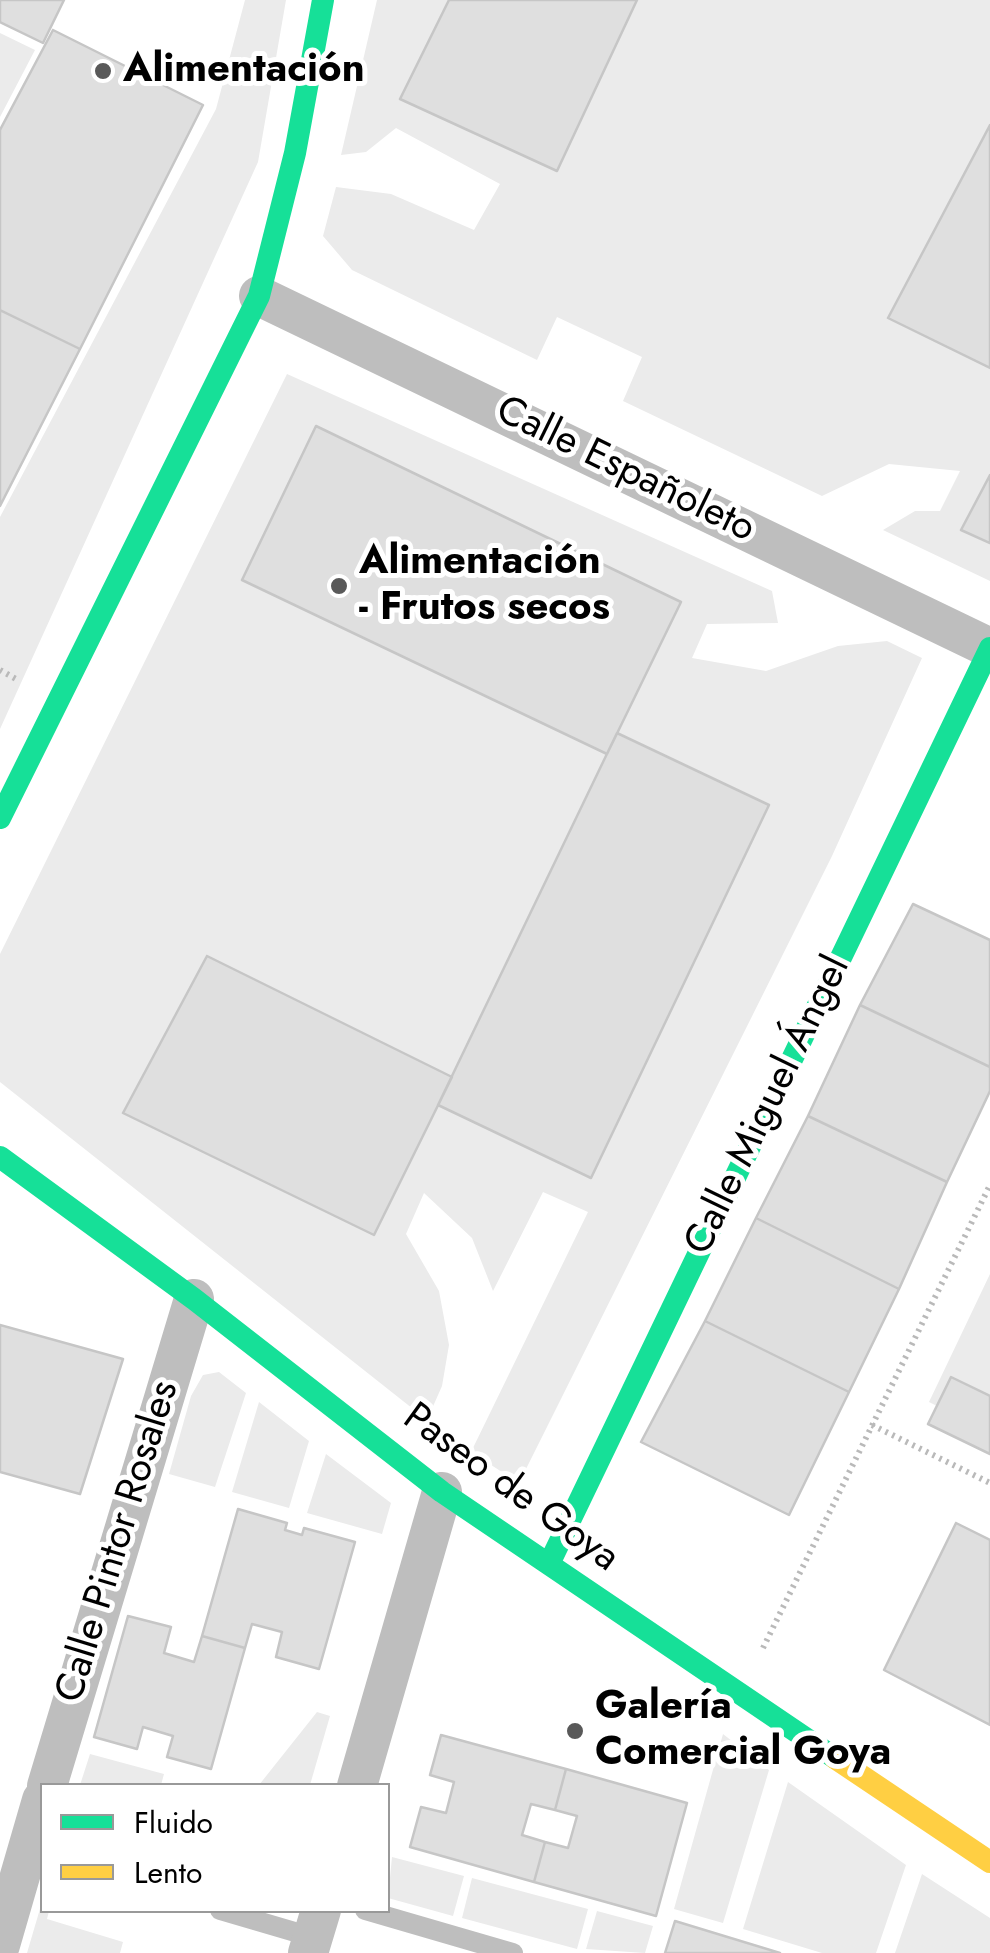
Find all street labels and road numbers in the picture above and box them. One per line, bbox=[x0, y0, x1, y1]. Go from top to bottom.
street label: Calle Españoleto bbox=[488, 388, 762, 554]
street label: Calle Miguel Ángel bbox=[676, 949, 862, 1263]
street label: Calle Pintor Rosales bbox=[47, 1375, 191, 1709]
street label: Paseo de Goya bbox=[393, 1395, 627, 1583]

